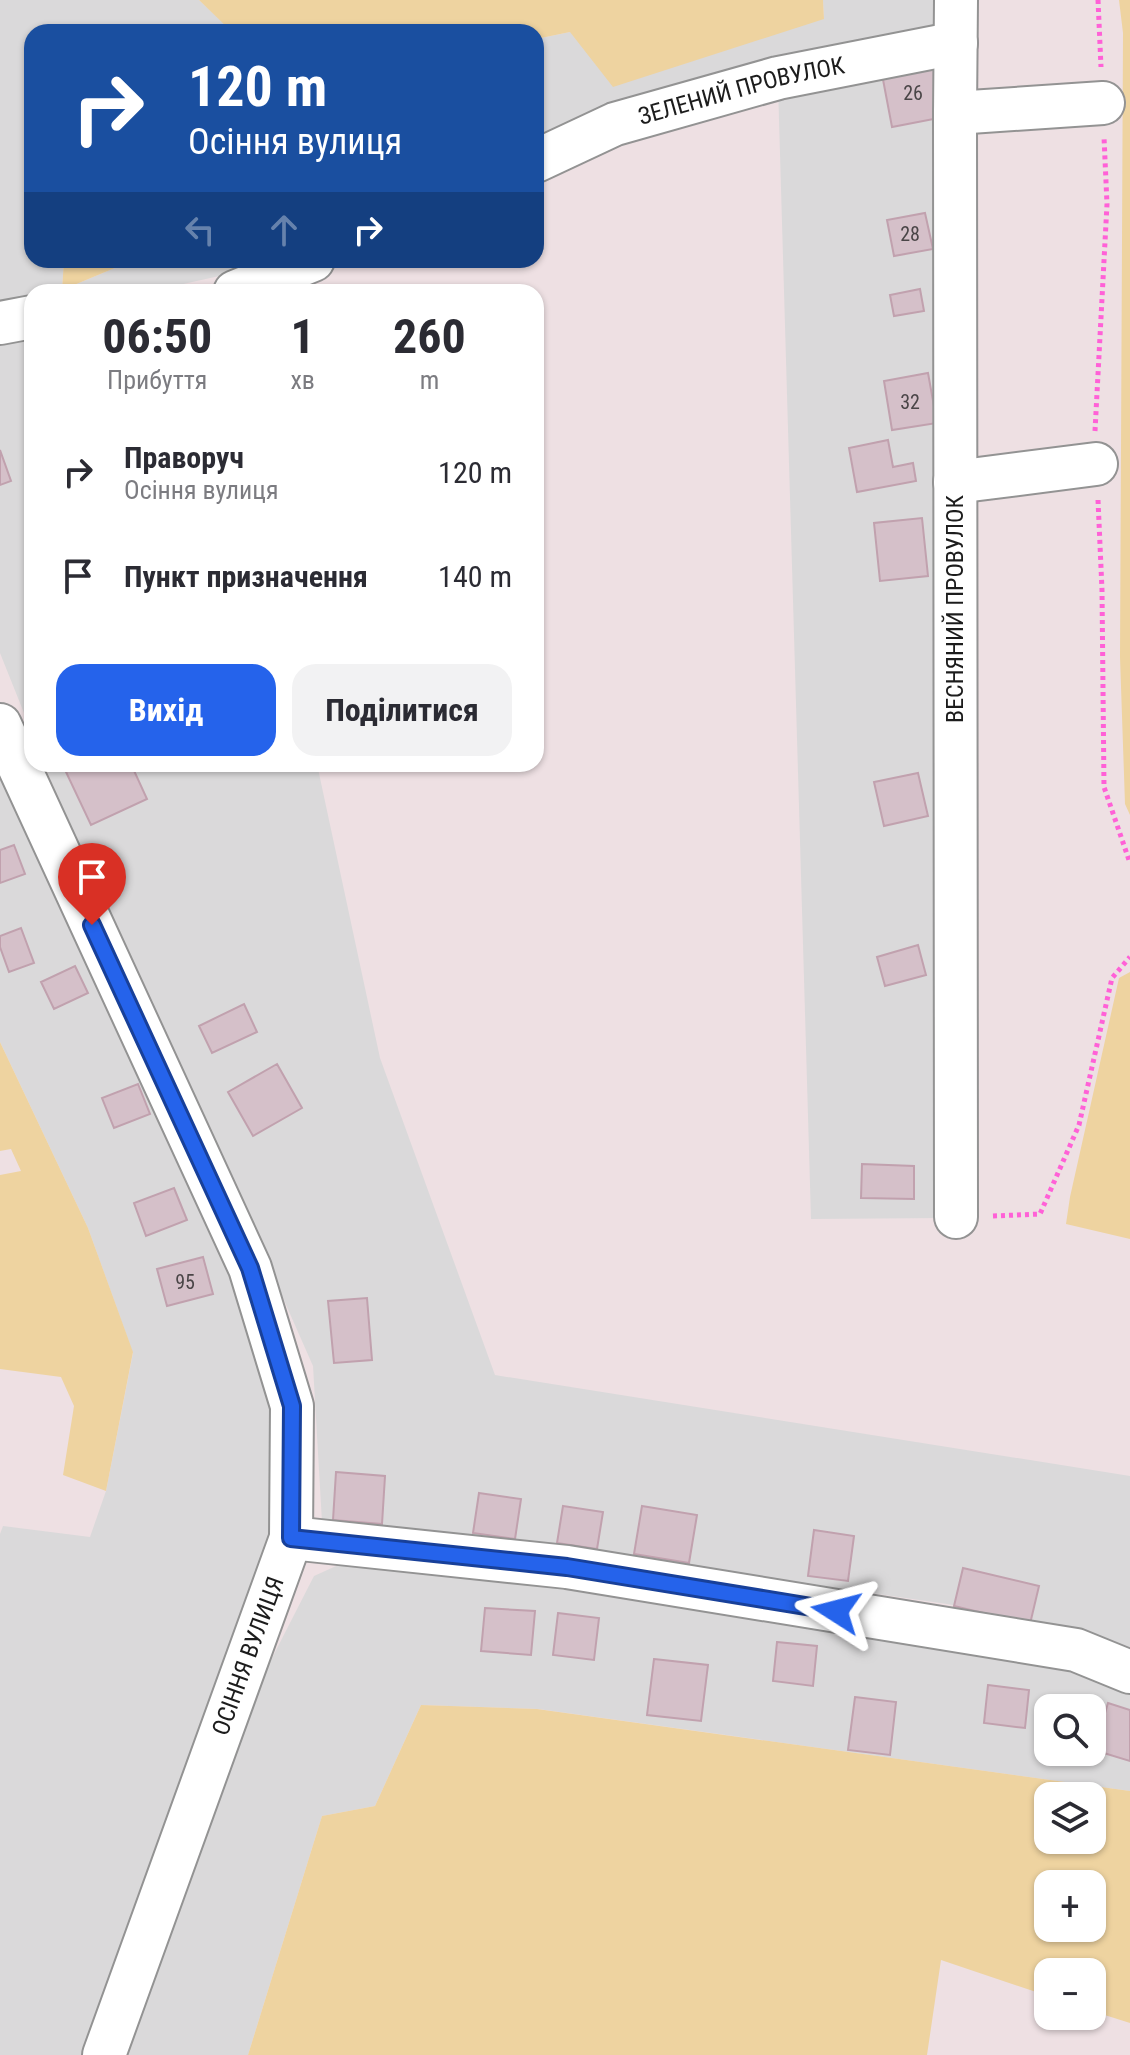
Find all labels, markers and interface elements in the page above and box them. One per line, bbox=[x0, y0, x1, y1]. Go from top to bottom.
street label: ЗЕЛЕНИЙ ПРОВУЛОК bbox=[635, 51, 847, 131]
text: 120 m bbox=[188, 54, 327, 120]
icon: right bbox=[56, 56, 160, 160]
house number: 26 bbox=[903, 81, 923, 105]
text: Осіння вулиця bbox=[188, 121, 402, 163]
icon: left bbox=[178, 208, 222, 252]
icon: ahead bbox=[262, 208, 306, 252]
icon: right bbox=[346, 208, 390, 252]
house number: 28 bbox=[900, 222, 920, 246]
text: 06:50 bbox=[102, 308, 212, 365]
text: 1 bbox=[291, 308, 315, 365]
text: 260 bbox=[393, 308, 466, 365]
text: Прибуття bbox=[107, 365, 207, 395]
text: хв bbox=[290, 365, 315, 395]
text: m bbox=[420, 365, 439, 395]
house number: 32 bbox=[900, 390, 920, 414]
text: Праворуч bbox=[124, 440, 244, 475]
icon: right bbox=[56, 450, 100, 494]
text: 120 m bbox=[438, 455, 512, 490]
text: Осіння вулиця bbox=[124, 475, 279, 505]
street label: ВЕСНЯНИЙ ПРОВУЛОК bbox=[941, 495, 969, 723]
icon: arrive bbox=[56, 554, 100, 598]
text: Пункт призначення bbox=[124, 559, 368, 594]
text: 140 m bbox=[438, 559, 512, 594]
button: Вихід bbox=[56, 664, 276, 756]
button: Поділитися bbox=[292, 664, 512, 756]
pin bbox=[58, 843, 126, 925]
icon: arrive bbox=[70, 855, 114, 899]
house number: 95 bbox=[175, 1270, 195, 1294]
position arrow bbox=[794, 1569, 878, 1653]
street label: ОСІННЯ ВУЛИЦЯ bbox=[206, 1573, 290, 1739]
map controls bbox=[1034, 1694, 1106, 2030]
button: search bbox=[1034, 1694, 1106, 1766]
button: layers bbox=[1034, 1782, 1106, 1854]
button: + bbox=[1034, 1870, 1106, 1942]
button: − bbox=[1034, 1958, 1106, 2030]

